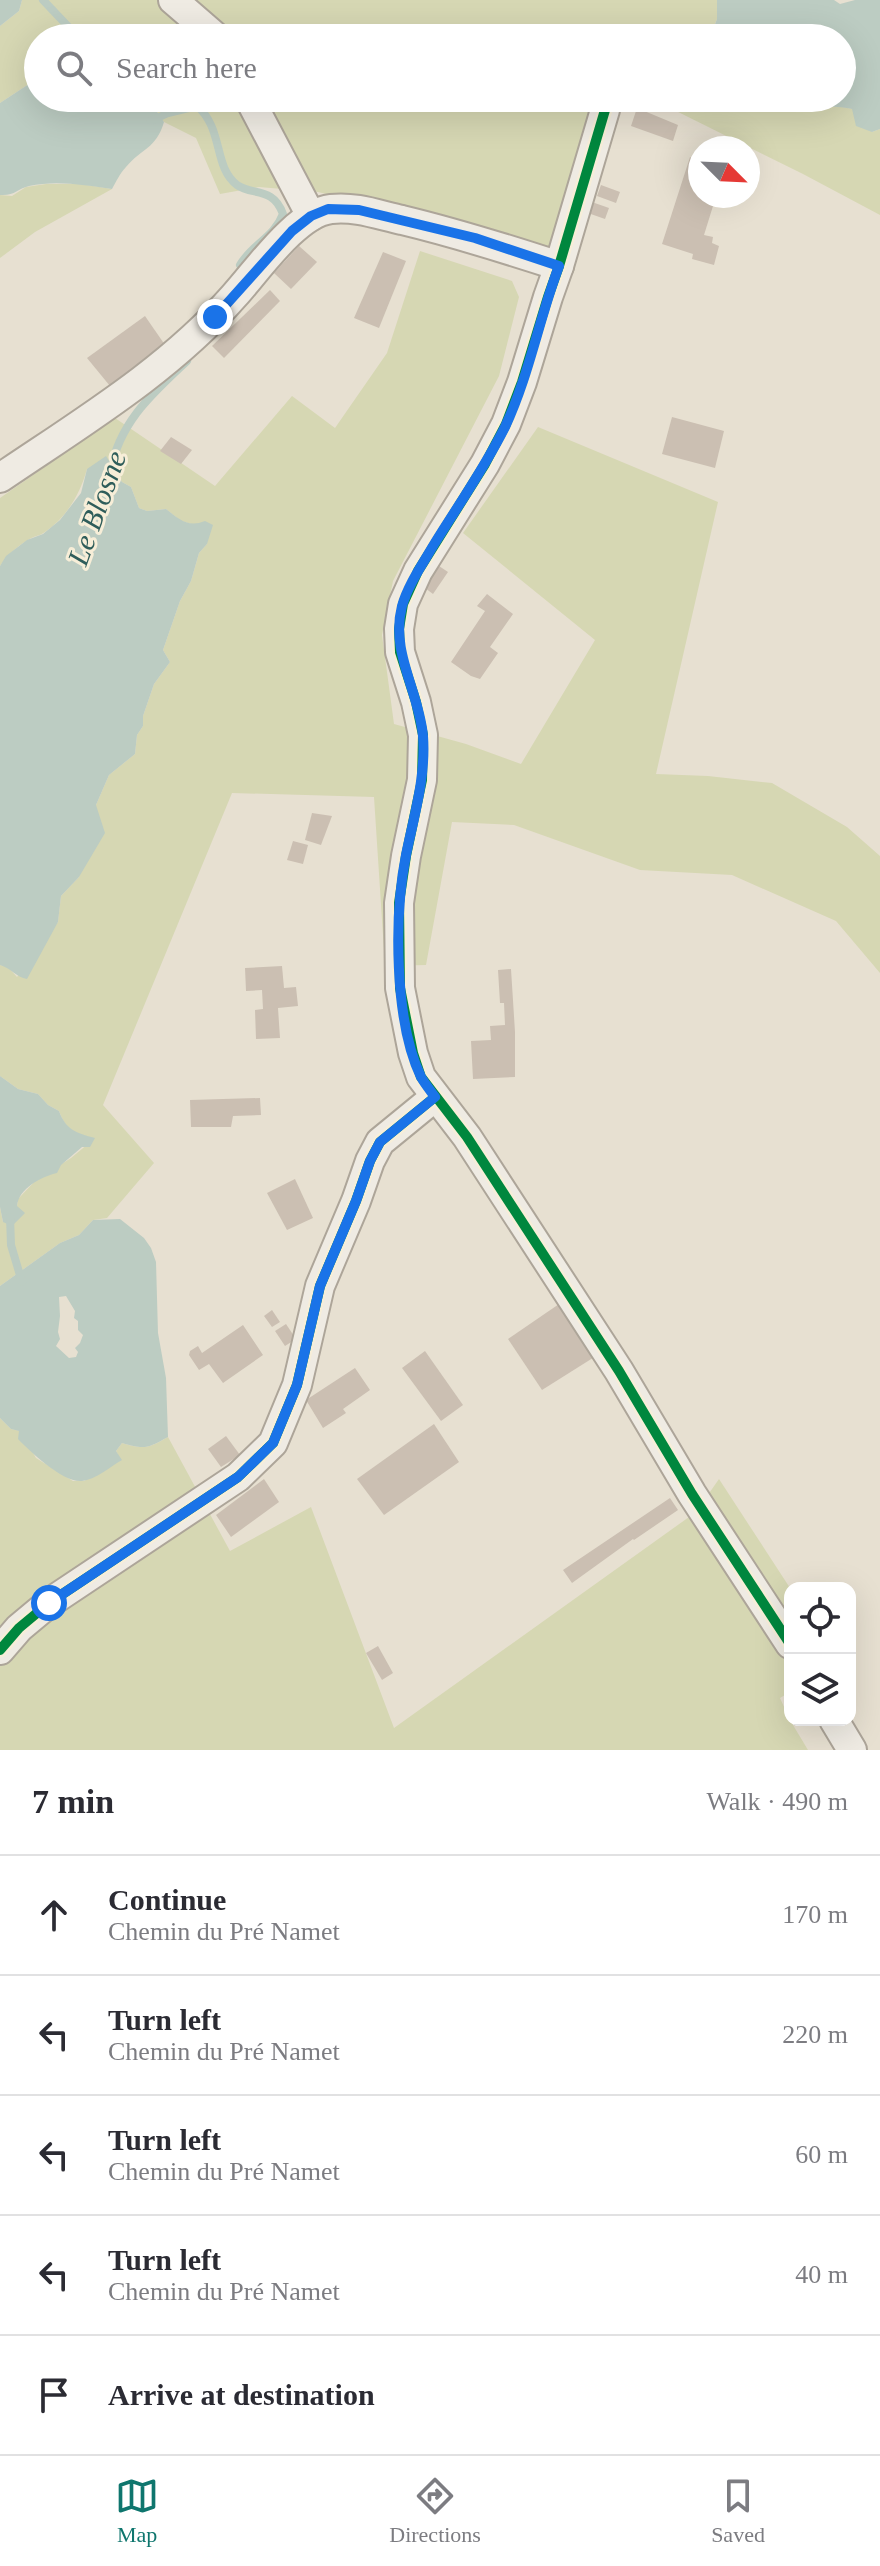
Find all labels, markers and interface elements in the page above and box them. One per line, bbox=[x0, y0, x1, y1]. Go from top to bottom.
search box bbox=[24, 24, 856, 112]
icon: search bbox=[52, 46, 96, 90]
text: Search here bbox=[116, 51, 257, 84]
north arrow bbox=[688, 136, 760, 208]
route end bbox=[197, 299, 233, 335]
water label: Le Blosne bbox=[60, 446, 132, 570]
map controls bbox=[784, 1582, 856, 1726]
button: locate bbox=[784, 1582, 856, 1654]
route start bbox=[31, 1585, 67, 1621]
button: layers bbox=[784, 1654, 856, 1726]
text: 7 min bbox=[32, 1783, 114, 1820]
text: Walk · 490 m bbox=[706, 1787, 848, 1816]
text: Continue bbox=[108, 1883, 226, 1916]
icon: ahead bbox=[32, 1893, 76, 1937]
text: 170 m bbox=[782, 1900, 848, 1929]
text: Chemin du Pré Namet bbox=[108, 1917, 340, 1946]
text: Turn left bbox=[108, 2003, 221, 2036]
icon: left bbox=[32, 2013, 76, 2057]
text: 220 m bbox=[782, 2020, 848, 2049]
text: Chemin du Pré Namet bbox=[108, 2037, 340, 2066]
text: Turn left bbox=[108, 2123, 221, 2156]
icon: left bbox=[32, 2133, 76, 2177]
text: 60 m bbox=[795, 2140, 848, 2169]
text: Chemin du Pré Namet bbox=[108, 2157, 340, 2186]
text: Turn left bbox=[108, 2243, 221, 2276]
icon: left bbox=[32, 2253, 76, 2297]
text: 40 m bbox=[795, 2260, 848, 2289]
text: Chemin du Pré Namet bbox=[108, 2277, 340, 2306]
icon: arrive bbox=[32, 2373, 76, 2417]
text: Arrive at destination bbox=[108, 2378, 375, 2411]
tab: Map bbox=[115, 2474, 159, 2548]
tab: Directions bbox=[389, 2474, 481, 2548]
tab: Saved bbox=[711, 2474, 765, 2548]

